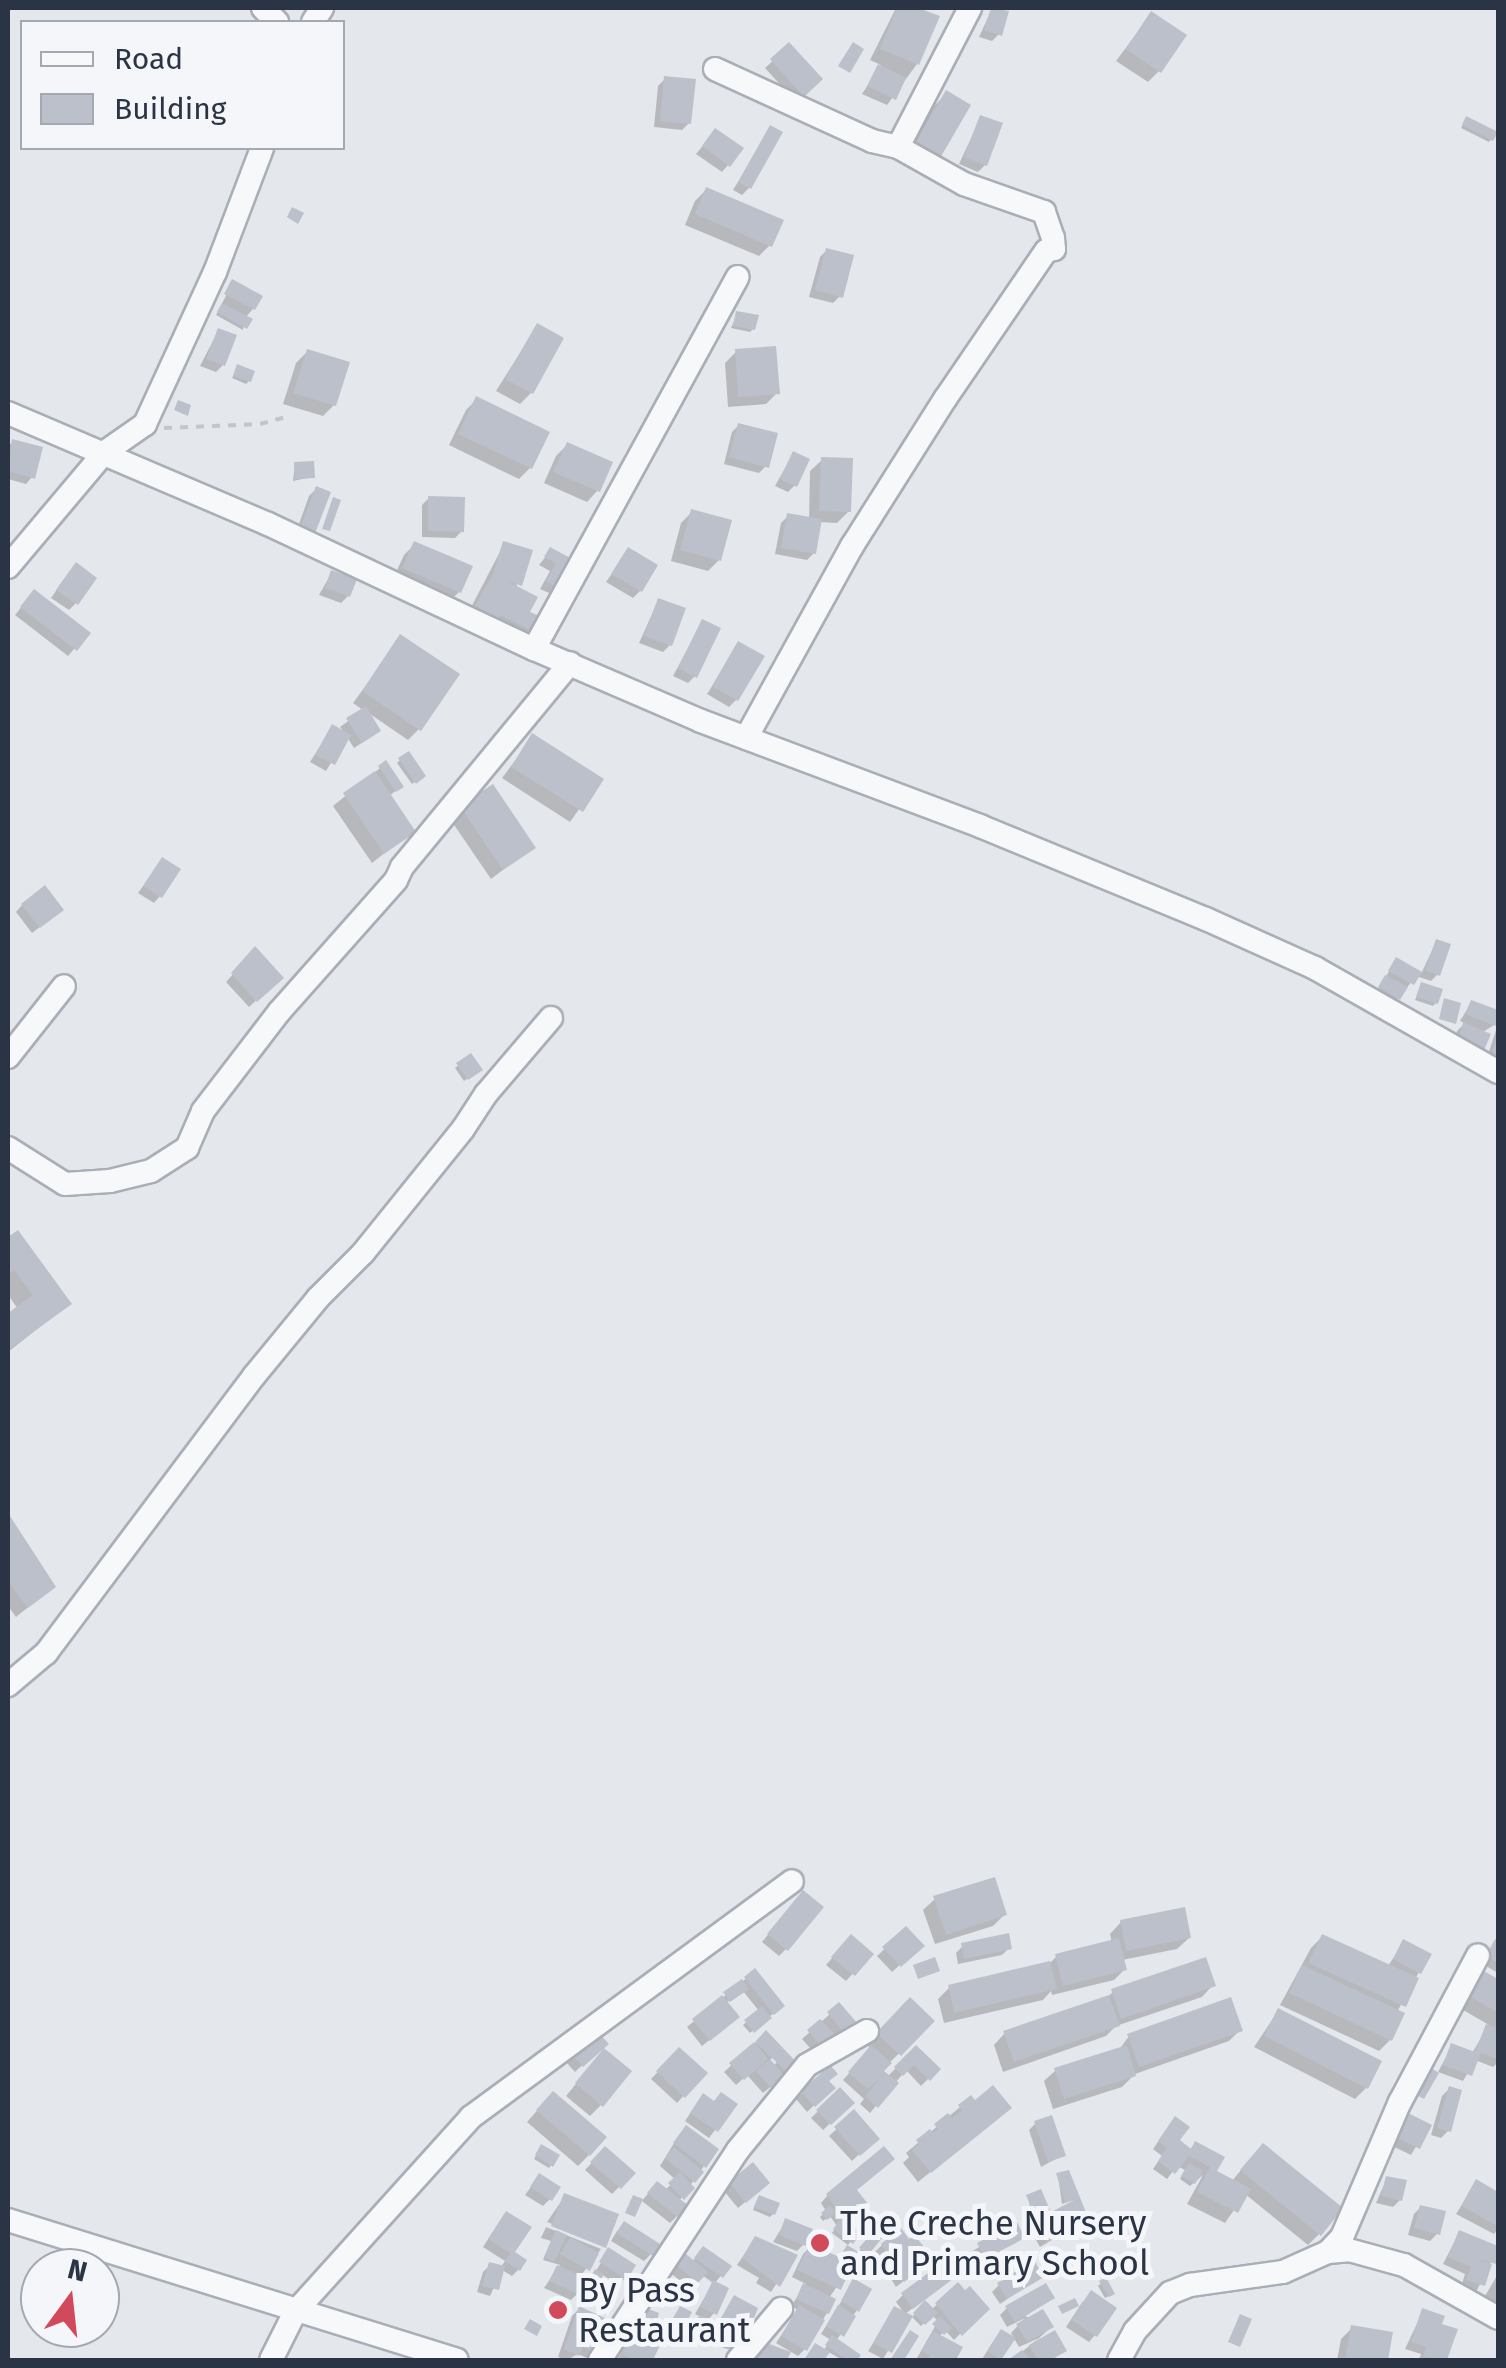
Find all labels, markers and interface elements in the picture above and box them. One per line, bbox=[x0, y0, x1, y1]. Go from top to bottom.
legend bbox=[20, 20, 345, 150]
text: Road bbox=[114, 41, 183, 77]
text: Building bbox=[114, 91, 226, 127]
place label: The Creche Nursery and Primary School bbox=[840, 2202, 1149, 2284]
marker: The Creche Nursery and Primary School bbox=[809, 2232, 831, 2254]
north arrow bbox=[20, 2248, 120, 2348]
text: N bbox=[64, 2252, 91, 2289]
place label: By Pass Restaurant bbox=[578, 2269, 750, 2351]
marker: By Pass Restaurant bbox=[547, 2299, 569, 2321]

